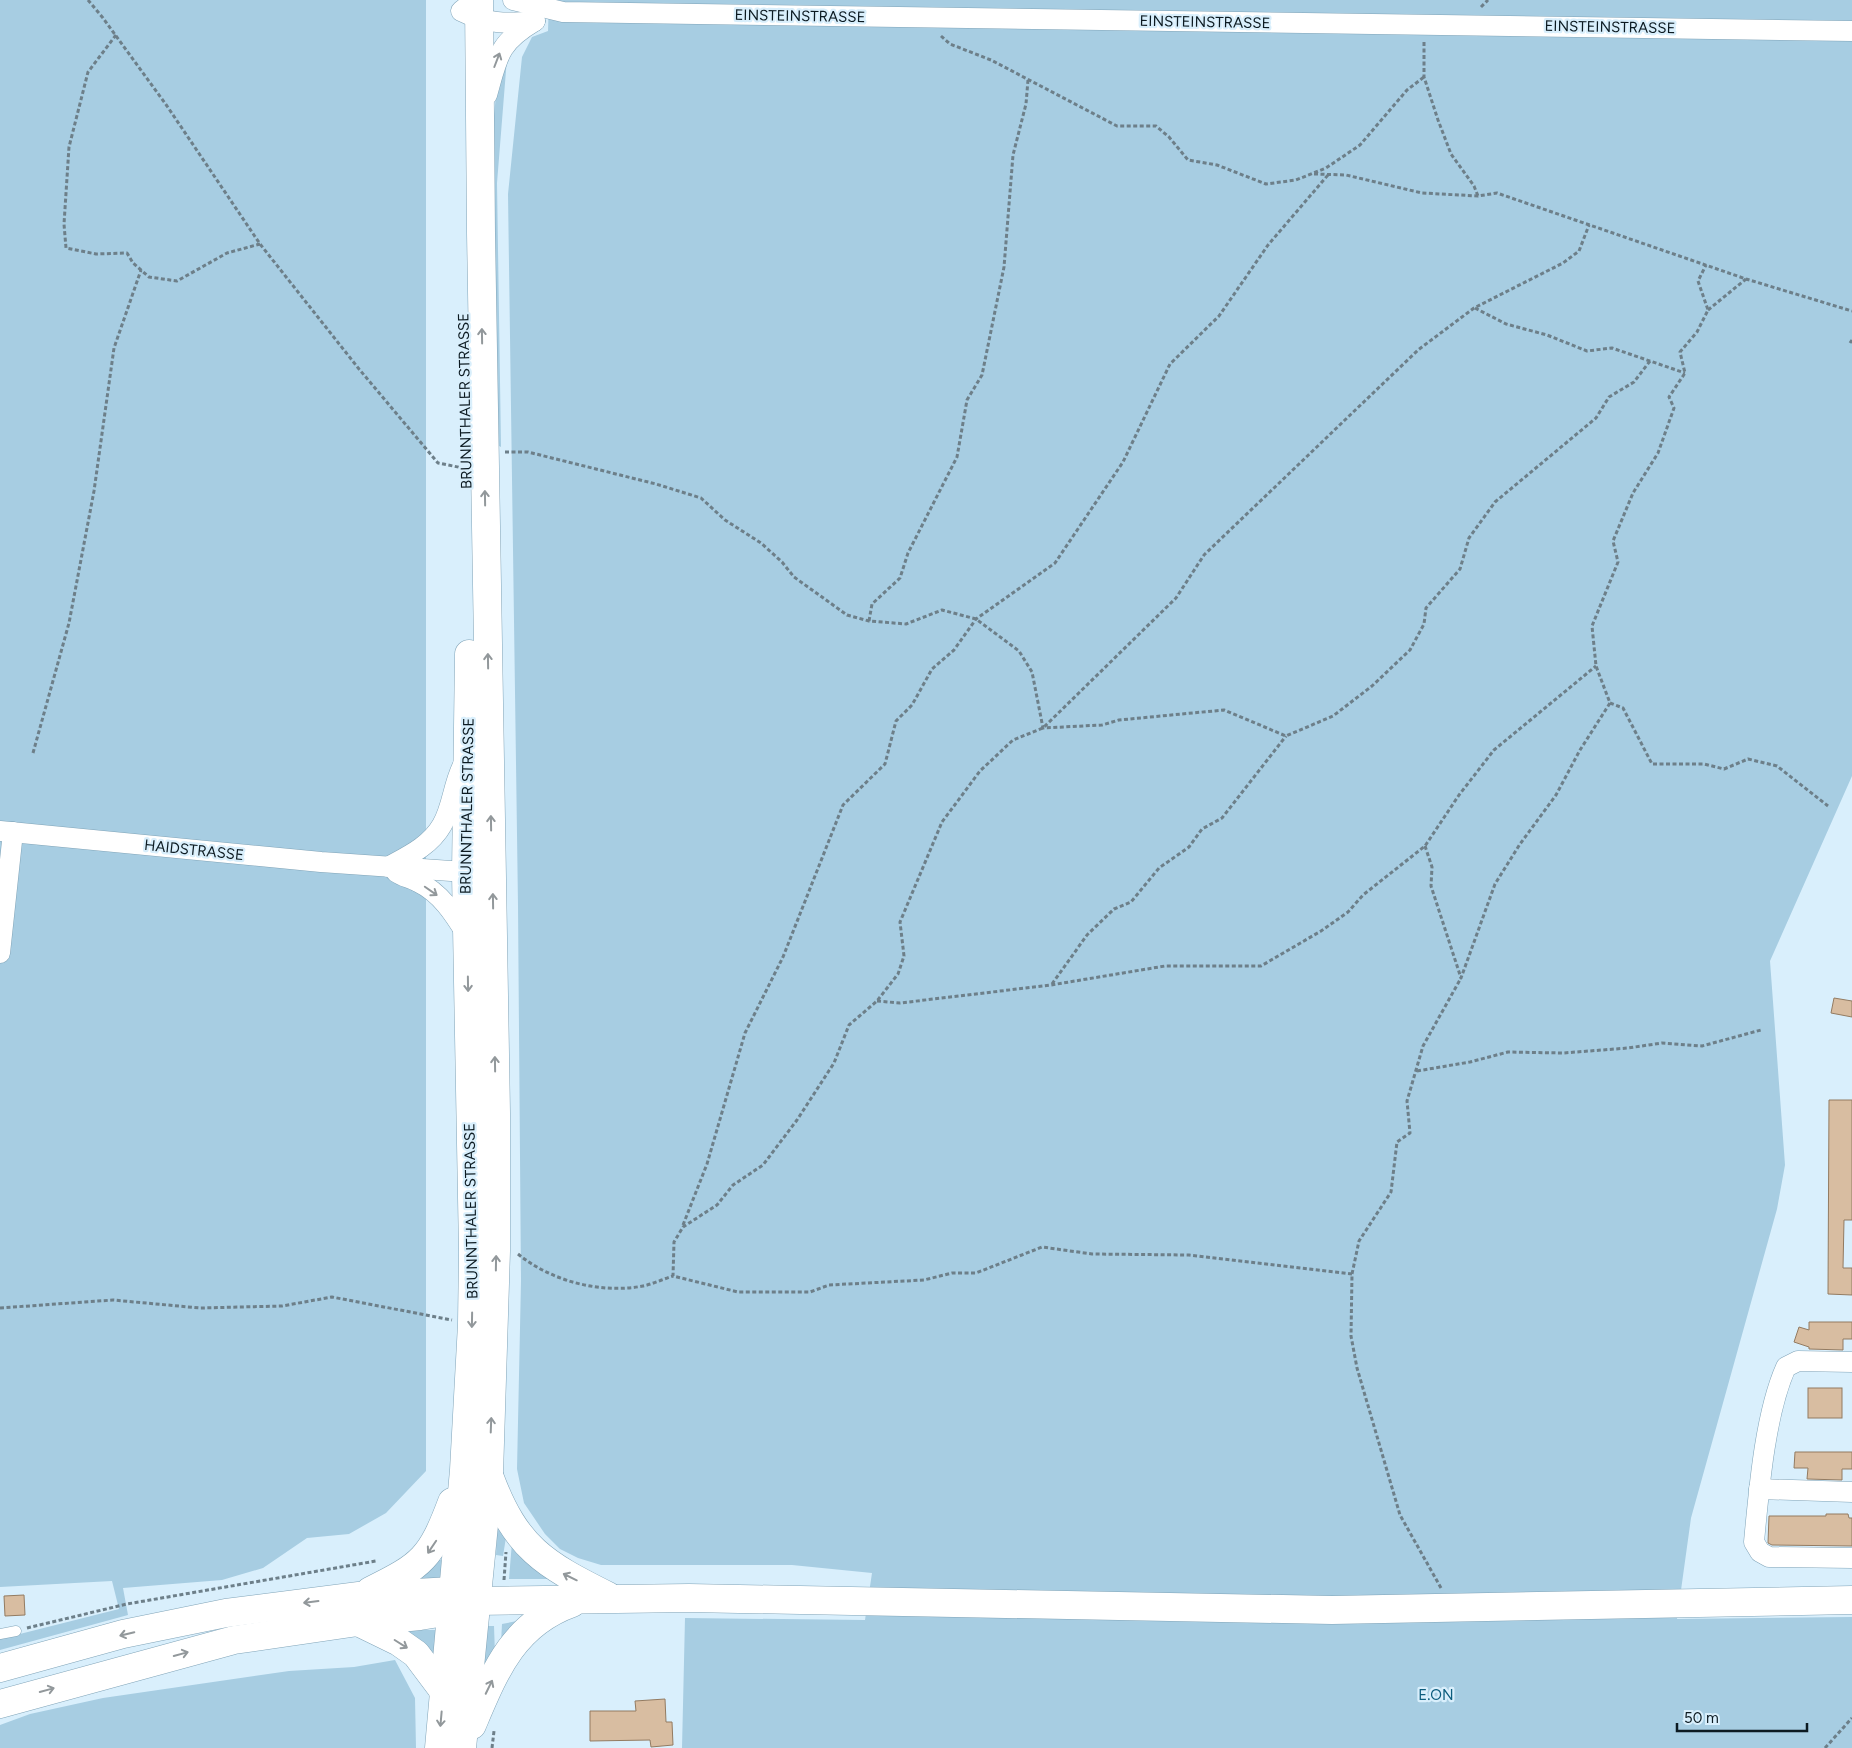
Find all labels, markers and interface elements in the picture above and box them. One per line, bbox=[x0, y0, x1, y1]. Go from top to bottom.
street label: EINSTEINSTRASSE bbox=[734, 6, 866, 26]
street label: EINSTEINSTRASSE bbox=[1139, 12, 1271, 32]
street label: EINSTEINSTRASSE bbox=[1544, 17, 1676, 37]
one-way arrow bbox=[493, 53, 502, 68]
street label: BRUNNTHALER STRASSE bbox=[454, 313, 476, 489]
one-way arrow bbox=[478, 328, 487, 344]
one-way arrow bbox=[480, 491, 490, 507]
one-way arrow bbox=[483, 653, 493, 670]
street label: BRUNNTHALER STRASSE bbox=[456, 718, 478, 894]
one-way arrow bbox=[486, 816, 496, 832]
street label: HAIDSTRASSE bbox=[143, 836, 245, 864]
one-way arrow bbox=[424, 886, 438, 896]
one-way arrow bbox=[488, 894, 497, 910]
one-way arrow bbox=[463, 975, 473, 991]
one-way arrow bbox=[491, 1056, 500, 1072]
street label: BRUNNTHALER STRASSE bbox=[460, 1123, 482, 1299]
one-way arrow bbox=[491, 1255, 501, 1271]
one-way arrow bbox=[467, 1312, 477, 1328]
one-way arrow bbox=[486, 1417, 496, 1434]
one-way arrow bbox=[427, 1540, 437, 1554]
one-way arrow bbox=[562, 1572, 577, 1582]
one-way arrow bbox=[303, 1597, 319, 1607]
one-way arrow bbox=[120, 1629, 136, 1639]
one-way arrow bbox=[394, 1639, 408, 1649]
one-way arrow bbox=[172, 1648, 188, 1658]
one-way arrow bbox=[484, 1680, 494, 1695]
one-way arrow bbox=[38, 1684, 54, 1694]
park label: E.ON bbox=[1418, 1686, 1454, 1704]
scale bar bbox=[1677, 1700, 1807, 1732]
text: 50 m bbox=[1684, 1709, 1719, 1727]
one-way arrow bbox=[436, 1711, 446, 1727]

